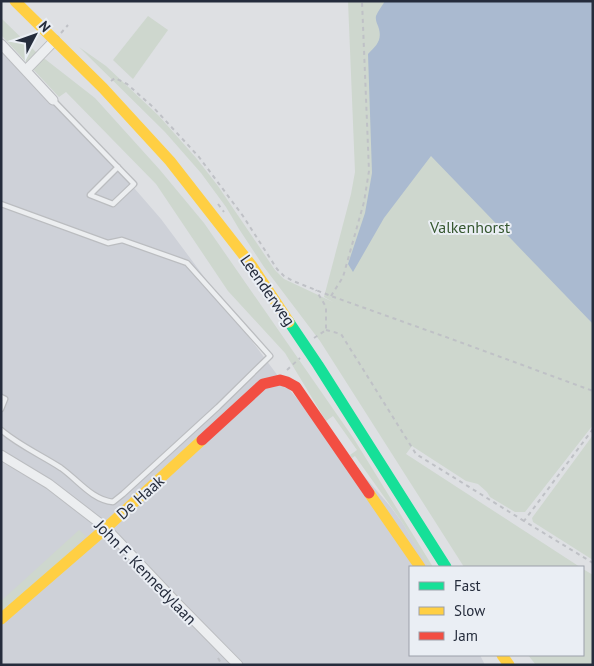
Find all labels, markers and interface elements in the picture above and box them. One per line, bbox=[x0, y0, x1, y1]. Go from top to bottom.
north arrow bbox=[10, 10, 60, 60]
text: N bbox=[35, 17, 55, 36]
park label: Valkenhorst bbox=[429, 217, 511, 237]
street label: Leenderweg bbox=[236, 250, 300, 330]
street label: De Haak bbox=[112, 470, 168, 524]
street label: John F. Kennedylaan bbox=[90, 515, 201, 629]
legend bbox=[409, 566, 584, 656]
text: Fast bbox=[454, 576, 481, 595]
text: Slow bbox=[454, 601, 485, 620]
text: Jam bbox=[453, 626, 478, 645]

